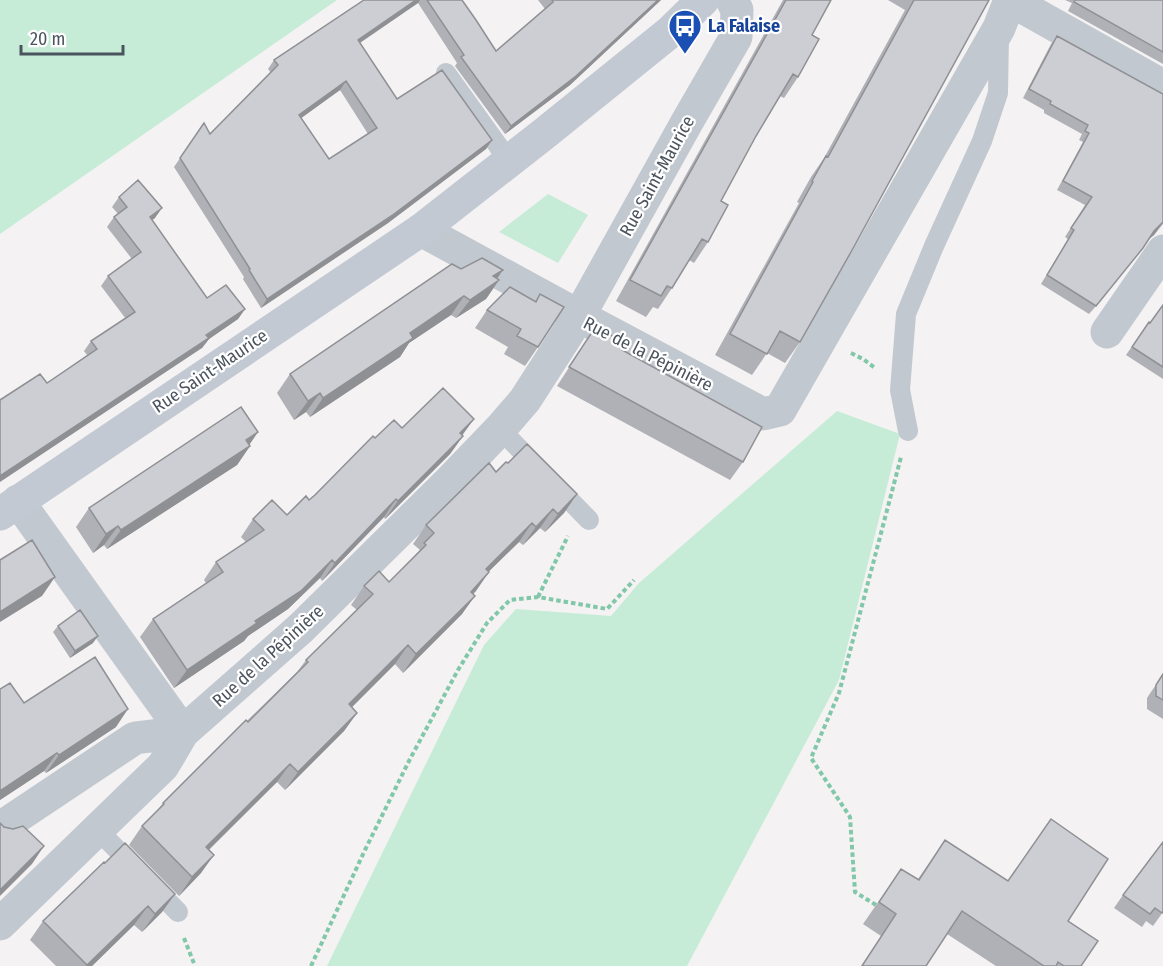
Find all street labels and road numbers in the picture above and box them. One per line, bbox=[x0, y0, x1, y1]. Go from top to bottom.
street label: Rue Saint-Maurice bbox=[615, 112, 699, 240]
street label: Rue de la Pépinière bbox=[580, 312, 716, 396]
street label: Rue Saint-Maurice bbox=[148, 324, 272, 418]
street label: Rue de la Pépinière bbox=[208, 600, 328, 712]

